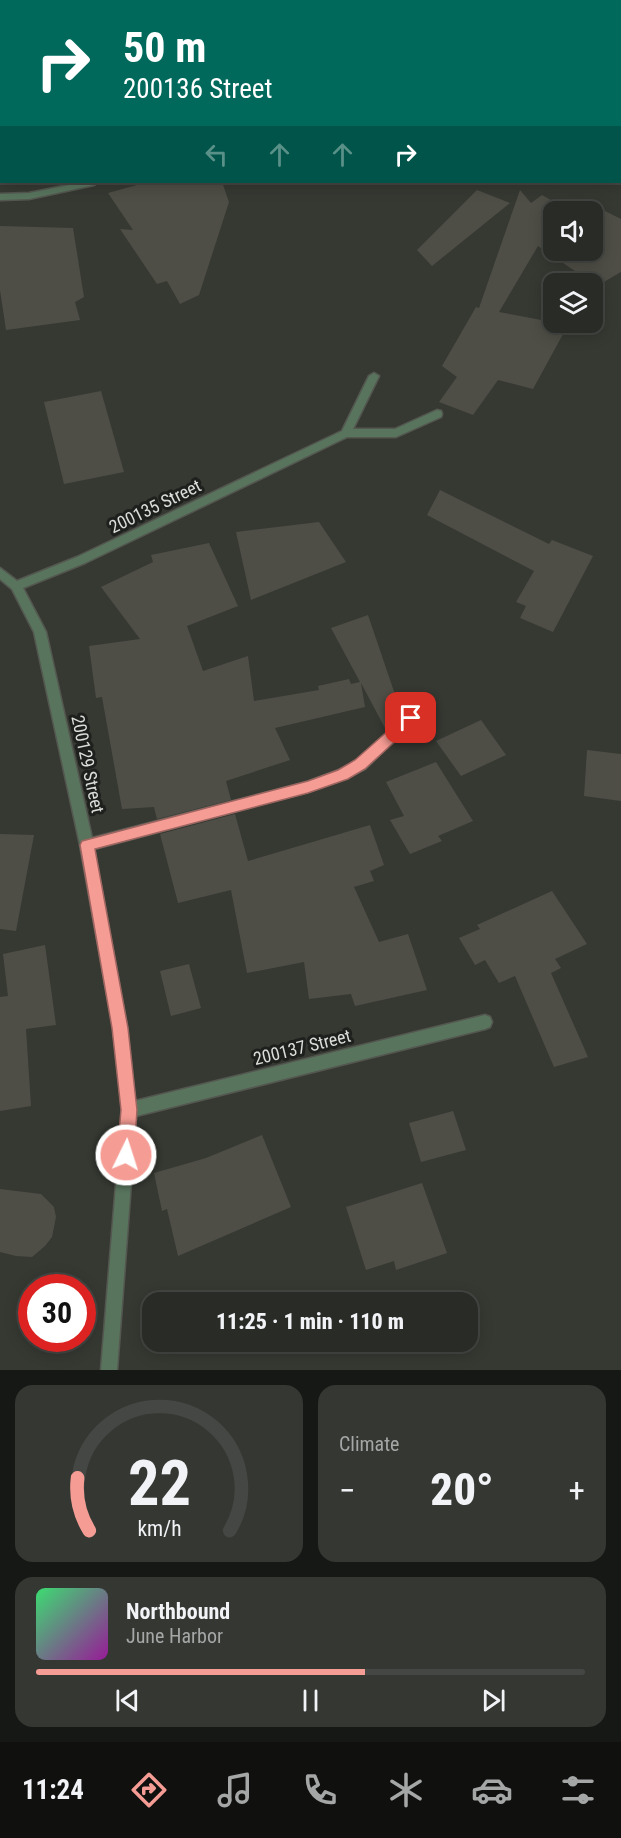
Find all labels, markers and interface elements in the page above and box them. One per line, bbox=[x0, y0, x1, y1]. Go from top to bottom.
text: 50 m bbox=[123, 23, 206, 72]
icon: right bbox=[24, 24, 102, 102]
text: 200136 Street bbox=[123, 73, 272, 105]
icon: left bbox=[200, 138, 233, 171]
icon: ahead bbox=[263, 138, 296, 171]
icon: ahead bbox=[326, 138, 359, 171]
icon: right bbox=[389, 138, 422, 171]
map controls bbox=[543, 201, 603, 333]
button: sound bbox=[543, 201, 603, 261]
button: layers bbox=[543, 273, 603, 333]
street label: 200135 Street bbox=[106, 475, 204, 537]
pin bbox=[385, 692, 436, 743]
icon: arrive bbox=[394, 701, 427, 734]
street label: 200129 Street bbox=[67, 713, 109, 815]
street label: 200137 Street bbox=[251, 1025, 353, 1069]
position arrow bbox=[94, 1123, 158, 1187]
speed limit sign: 30 bbox=[18, 1274, 96, 1352]
text: 11:25 · 1 min · 110 m bbox=[216, 1309, 404, 1334]
text: Climate bbox=[339, 1432, 399, 1456]
text: 22 bbox=[127, 1447, 191, 1520]
text: 20° bbox=[430, 1463, 494, 1516]
text: − bbox=[339, 1471, 356, 1510]
text: + bbox=[569, 1471, 585, 1510]
text: km/h bbox=[137, 1516, 181, 1541]
text: Northbound bbox=[126, 1599, 230, 1624]
text: June Harbor bbox=[126, 1624, 223, 1648]
icon: previous bbox=[111, 1684, 144, 1717]
icon: pause bbox=[294, 1684, 327, 1717]
icon: next bbox=[477, 1684, 510, 1717]
icon: directions bbox=[128, 1769, 170, 1811]
icon: music bbox=[214, 1769, 256, 1811]
icon: phone bbox=[299, 1769, 341, 1811]
icon: climate bbox=[385, 1769, 427, 1811]
icon: car bbox=[471, 1769, 513, 1811]
icon: filters bbox=[557, 1769, 599, 1811]
text: 11:24 bbox=[22, 1774, 84, 1806]

